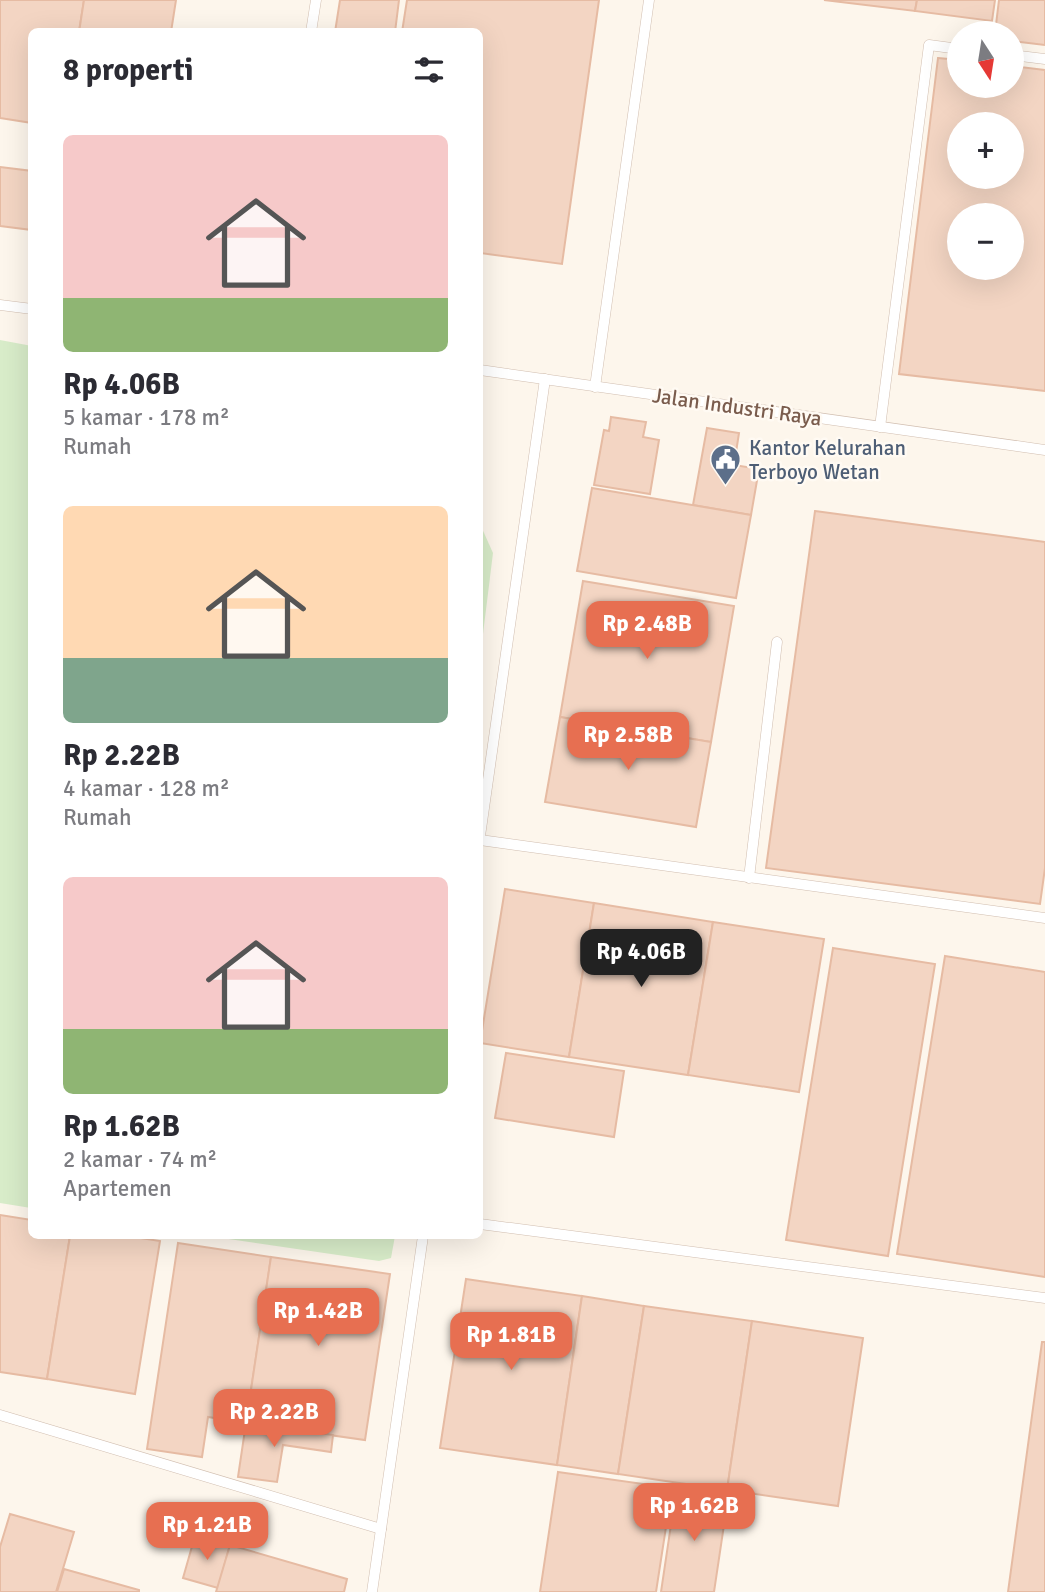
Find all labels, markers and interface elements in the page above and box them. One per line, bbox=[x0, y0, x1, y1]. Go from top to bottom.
north arrow bbox=[947, 21, 1024, 98]
map controls bbox=[947, 21, 1024, 280]
icon: filters bbox=[410, 51, 448, 89]
text: 8 properti bbox=[63, 52, 193, 89]
button: + bbox=[947, 112, 1024, 189]
icon: home bbox=[193, 180, 319, 306]
button: − bbox=[947, 203, 1024, 280]
text: Rp 4.06B bbox=[63, 366, 180, 403]
street label: Jalan Industri Raya bbox=[651, 382, 823, 432]
text: 5 kamar · 178 m² bbox=[63, 403, 230, 432]
text: Rumah bbox=[63, 432, 131, 461]
place label: Kantor Kelurahan Terboyo Wetan bbox=[749, 435, 906, 485]
public building icon: Kantor Kelurahan Terboyo Wetan bbox=[709, 443, 743, 487]
icon: home bbox=[193, 551, 319, 677]
pin: Rp 2.48B bbox=[575, 602, 719, 661]
text: Rp 2.48B bbox=[602, 609, 692, 638]
pin: Rp 2.58B bbox=[556, 712, 700, 772]
text: Rp 2.58B bbox=[583, 720, 673, 749]
text: Rp 2.22B bbox=[63, 737, 180, 774]
text: 4 kamar · 128 m² bbox=[63, 774, 230, 803]
text: Rumah bbox=[63, 803, 131, 832]
icon: home bbox=[193, 922, 319, 1048]
pin: Rp 4.06B bbox=[569, 930, 713, 989]
text: Rp 4.06B bbox=[596, 937, 686, 966]
text: Rp 1.62B bbox=[63, 1108, 180, 1145]
text: 2 kamar · 74 m² bbox=[63, 1145, 217, 1174]
text: Apartemen bbox=[63, 1174, 172, 1203]
pin: Rp 1.42B bbox=[246, 1288, 390, 1348]
text: Rp 1.42B bbox=[273, 1296, 363, 1325]
pin: Rp 1.81B bbox=[439, 1312, 583, 1372]
text: Rp 1.81B bbox=[466, 1320, 556, 1349]
pin: Rp 2.22B bbox=[202, 1390, 346, 1449]
text: Rp 2.22B bbox=[229, 1397, 319, 1426]
pin: Rp 1.62B bbox=[622, 1484, 766, 1543]
text: Rp 1.62B bbox=[649, 1491, 739, 1520]
pin: Rp 1.21B bbox=[135, 1502, 279, 1562]
text: Rp 1.21B bbox=[162, 1510, 252, 1539]

